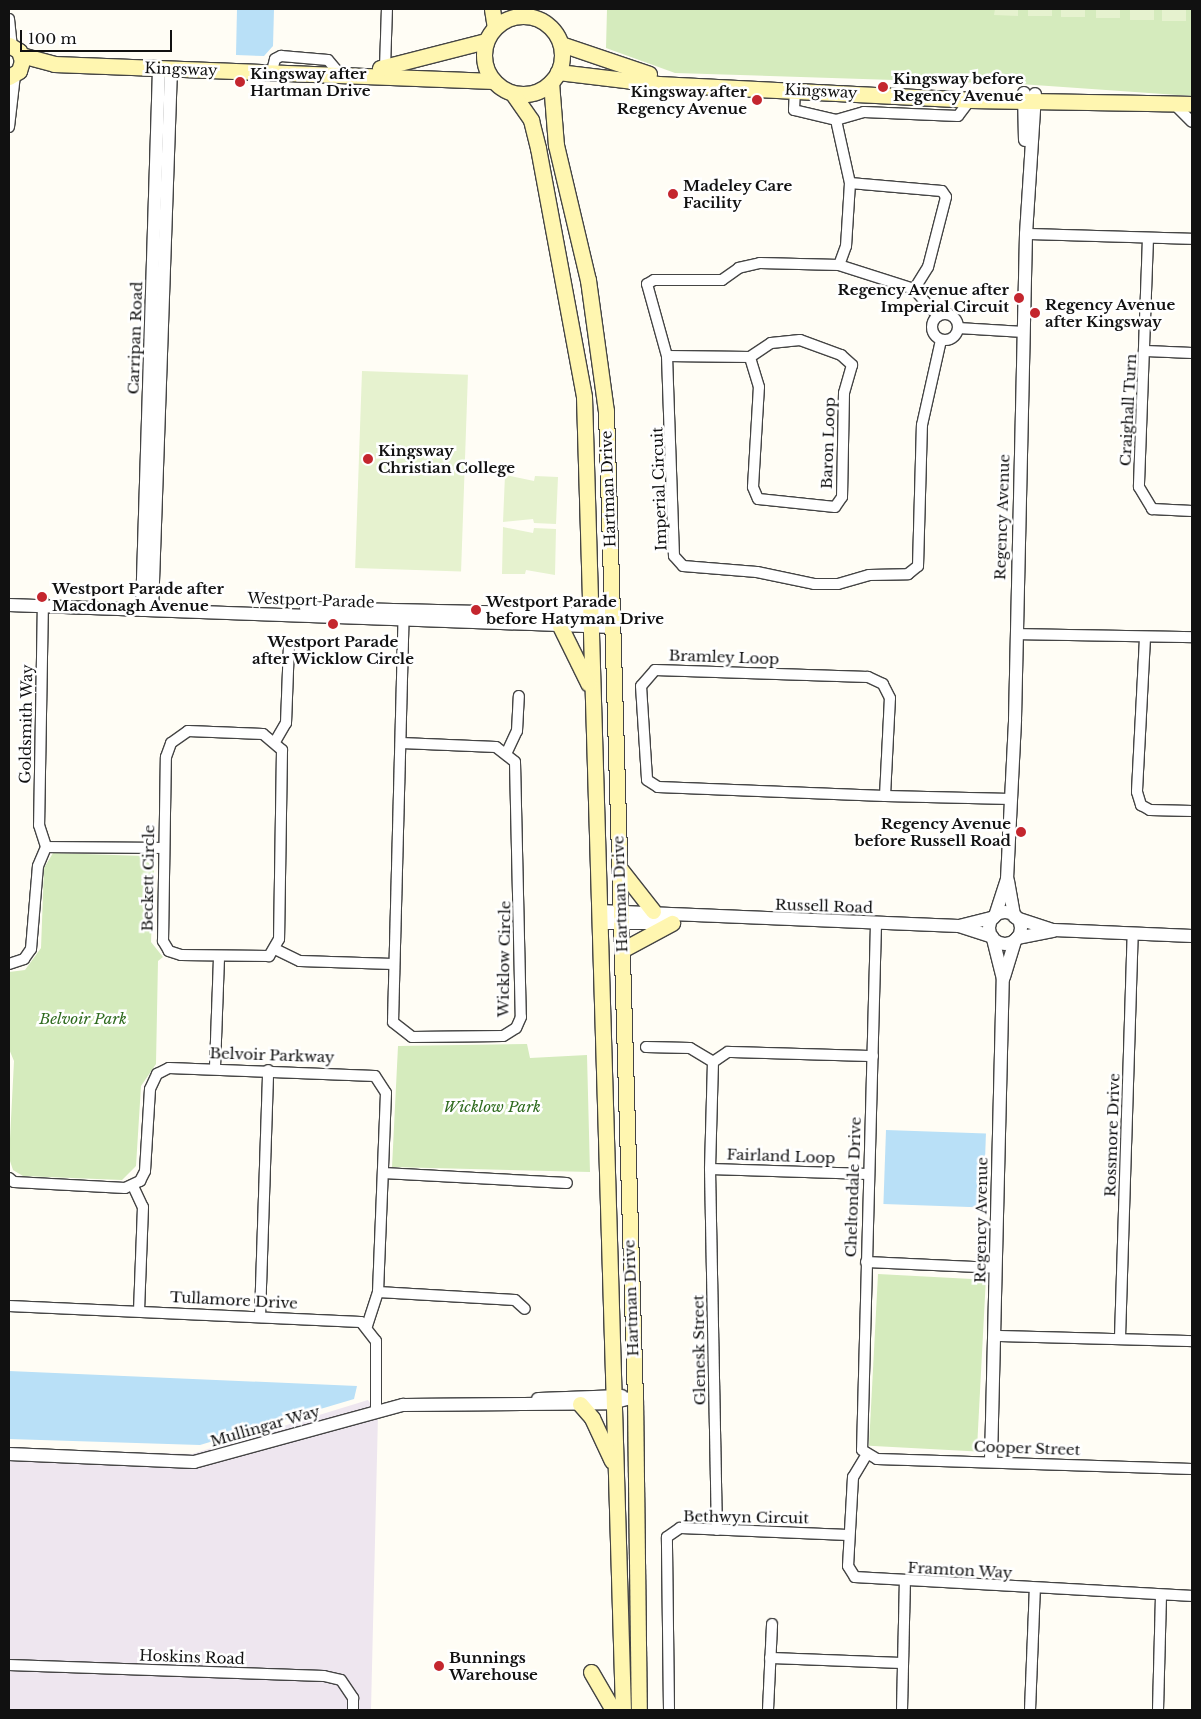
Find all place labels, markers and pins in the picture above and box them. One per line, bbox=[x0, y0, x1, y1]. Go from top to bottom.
place label: Kingsway after Hartman Drive bbox=[250, 64, 370, 99]
place label: Kingsway before Regency Avenue bbox=[893, 69, 1024, 104]
marker: Kingsway after Hartman Drive bbox=[234, 76, 246, 88]
marker: Kingsway before Regency Avenue bbox=[877, 81, 889, 93]
place label: Kingsway after Regency Avenue bbox=[616, 82, 747, 117]
marker: Kingsway after Regency Avenue bbox=[751, 94, 763, 106]
place label: Madeley Care Facility bbox=[683, 176, 793, 211]
marker: Madeley Care Facility bbox=[667, 188, 679, 200]
place label: Regency Avenue after Imperial Circuit bbox=[837, 280, 1009, 315]
marker: Regency Avenue after Imperial Circuit bbox=[1013, 292, 1025, 304]
place label: Regency Avenue after Kingsway bbox=[1045, 295, 1176, 330]
marker: Regency Avenue after Kingsway bbox=[1029, 307, 1041, 319]
place label: Kingsway Christian College bbox=[378, 441, 515, 476]
marker: Kingsway Christian College bbox=[362, 453, 374, 465]
place label: Westport Parade after Macdonagh Avenue bbox=[52, 579, 224, 614]
marker: Westport Parade after Macdonagh Avenue bbox=[36, 591, 48, 603]
place label: Westport Parade before Hatyman Drive bbox=[486, 592, 664, 627]
marker: Westport Parade before Hatyman Drive bbox=[470, 604, 482, 616]
marker: Westport Parade after Wicklow Circle bbox=[327, 618, 339, 630]
place label: Westport Parade after Wicklow Circle bbox=[251, 632, 415, 667]
place label: Regency Avenue before Russell Road bbox=[855, 814, 1011, 849]
marker: Regency Avenue before Russell Road bbox=[1015, 826, 1027, 838]
place label: Bunnings Warehouse bbox=[449, 1648, 538, 1683]
marker: Bunnings Warehouse bbox=[433, 1660, 445, 1672]

